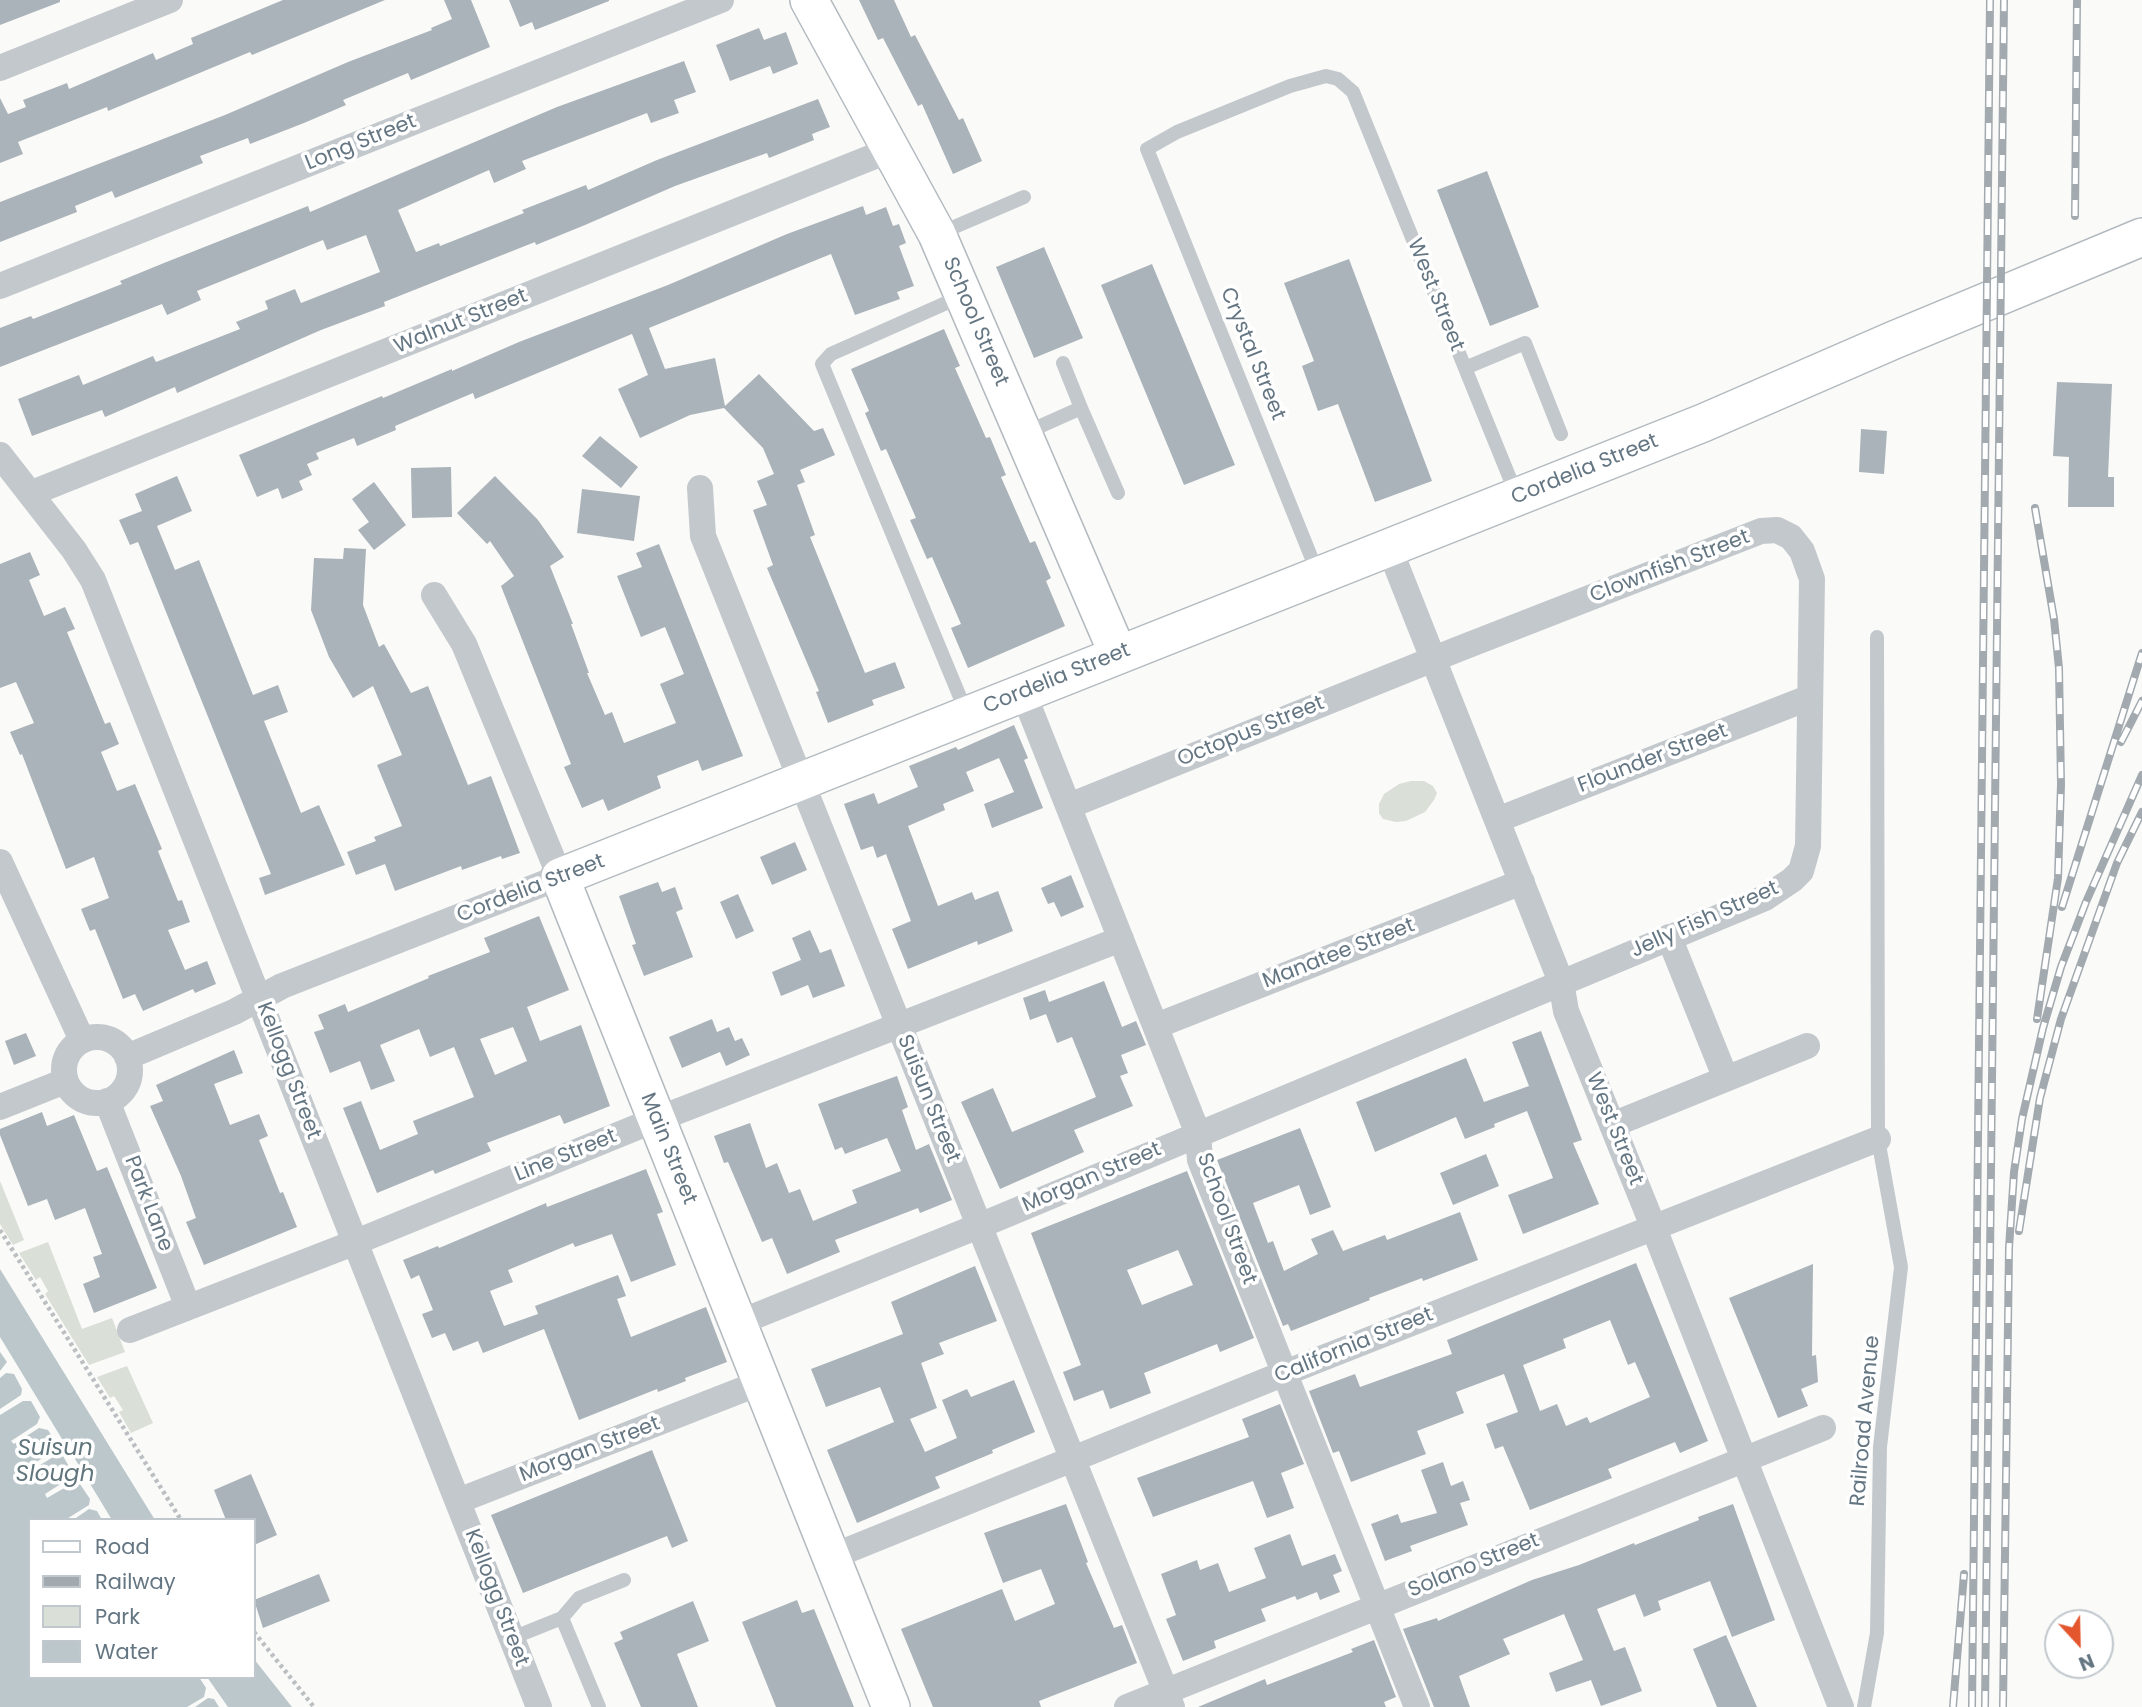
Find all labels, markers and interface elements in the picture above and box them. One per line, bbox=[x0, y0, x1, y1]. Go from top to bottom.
street label: Long Street bbox=[302, 109, 420, 177]
street label: West Street bbox=[1401, 235, 1469, 355]
street label: School Street bbox=[937, 254, 1013, 390]
street label: Walnut Street bbox=[391, 284, 531, 360]
street label: Crystal Street bbox=[1214, 284, 1290, 424]
street label: Cordelia Street bbox=[1508, 429, 1662, 511]
street label: Clownfish Street bbox=[1587, 525, 1753, 609]
street label: Cordelia Street bbox=[980, 638, 1134, 720]
street label: Octopus Street bbox=[1174, 691, 1328, 773]
street label: Flounder Street bbox=[1575, 719, 1731, 799]
street label: Cordelia Street bbox=[454, 849, 608, 929]
street label: Jelly Fish Street bbox=[1627, 876, 1783, 964]
street label: Manatee Street bbox=[1259, 913, 1419, 995]
street label: Kellogg Street bbox=[250, 999, 326, 1143]
street label: Suisun Street bbox=[891, 1031, 965, 1167]
street label: West Street bbox=[1580, 1069, 1648, 1189]
street label: Main Street bbox=[634, 1090, 702, 1208]
street label: Line Street bbox=[511, 1124, 621, 1188]
street label: Morgan Street bbox=[1019, 1137, 1165, 1219]
street label: School Street bbox=[1191, 1150, 1261, 1288]
street label: Park Lane bbox=[118, 1153, 178, 1255]
street label: California Street bbox=[1271, 1303, 1437, 1389]
street label: Railroad Avenue bbox=[1846, 1335, 1886, 1507]
street label: Morgan Street bbox=[516, 1412, 664, 1488]
water label: Suisun Slough bbox=[16, 1435, 94, 1489]
legend bbox=[28, 1518, 256, 1679]
street label: Kellogg Street bbox=[458, 1526, 534, 1670]
street label: Solano Street bbox=[1405, 1528, 1543, 1604]
text: Road bbox=[95, 1532, 150, 1561]
text: Railway bbox=[95, 1567, 176, 1596]
text: Park bbox=[95, 1602, 140, 1631]
north arrow bbox=[2044, 1609, 2114, 1679]
text: Water bbox=[95, 1637, 158, 1666]
text: N bbox=[2075, 1647, 2098, 1677]

